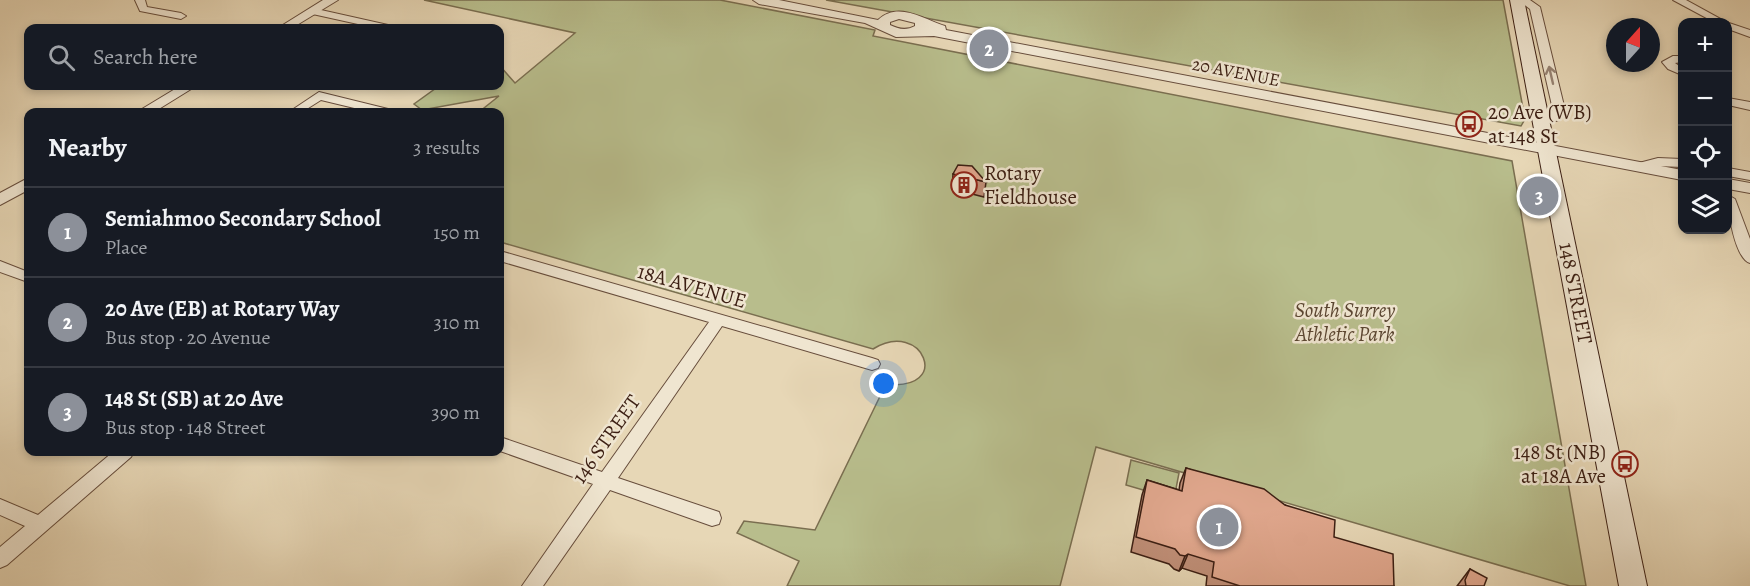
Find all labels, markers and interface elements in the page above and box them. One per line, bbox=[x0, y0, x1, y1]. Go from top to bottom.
north arrow bbox=[1606, 18, 1660, 72]
map controls bbox=[1678, 18, 1732, 234]
button: + bbox=[1678, 18, 1732, 72]
search box bbox=[24, 24, 504, 90]
pin: 2 bbox=[970, 26, 1008, 72]
icon: search bbox=[45, 41, 78, 74]
text: Search here bbox=[93, 42, 198, 72]
street label: 20 AVENUE bbox=[1190, 52, 1282, 92]
one-way arrow bbox=[1545, 66, 1556, 85]
button: − bbox=[1678, 72, 1732, 126]
place label: 20 Ave (WB) at 148 St bbox=[1488, 98, 1591, 150]
bus stop icon: 20 Ave (WB) at 148 St bbox=[1454, 109, 1484, 139]
button: locate bbox=[1678, 126, 1732, 180]
text: Nearby bbox=[48, 130, 127, 165]
text: 3 results bbox=[413, 134, 480, 161]
place label: Rotary Fieldhouse bbox=[984, 159, 1077, 211]
building icon: Rotary Fieldhouse bbox=[949, 170, 979, 200]
pin: 3 bbox=[1520, 174, 1558, 218]
button: layers bbox=[1678, 180, 1732, 234]
text: Semiahmoo Secondary School bbox=[105, 204, 381, 234]
text: 1 bbox=[64, 219, 71, 246]
text: 150 m bbox=[433, 219, 480, 246]
text: Place bbox=[105, 234, 147, 261]
street label: 148 STREET bbox=[1552, 240, 1600, 347]
street label: 18A AVENUE bbox=[634, 257, 750, 315]
text: 20 Ave (EB) at Rotary Way bbox=[105, 294, 339, 324]
park label: South Surrey Athletic Park bbox=[1294, 296, 1395, 348]
text: 2 bbox=[63, 309, 72, 336]
text: 310 m bbox=[434, 309, 480, 336]
text: Bus stop · 20 Avenue bbox=[105, 324, 270, 351]
your location bbox=[869, 369, 898, 398]
text: 148 St (SB) at 20 Ave bbox=[105, 384, 283, 414]
street label: 146 STREET bbox=[565, 389, 647, 489]
text: 3 bbox=[63, 399, 72, 426]
text: 390 m bbox=[431, 399, 480, 426]
text: Bus stop · 148 Street bbox=[105, 414, 266, 441]
place label: 148 St (NB) at 18A Ave bbox=[1514, 438, 1606, 490]
bus stop icon: 148 St (NB) at 18A Ave bbox=[1610, 449, 1640, 479]
pin: 1 bbox=[1200, 504, 1238, 550]

